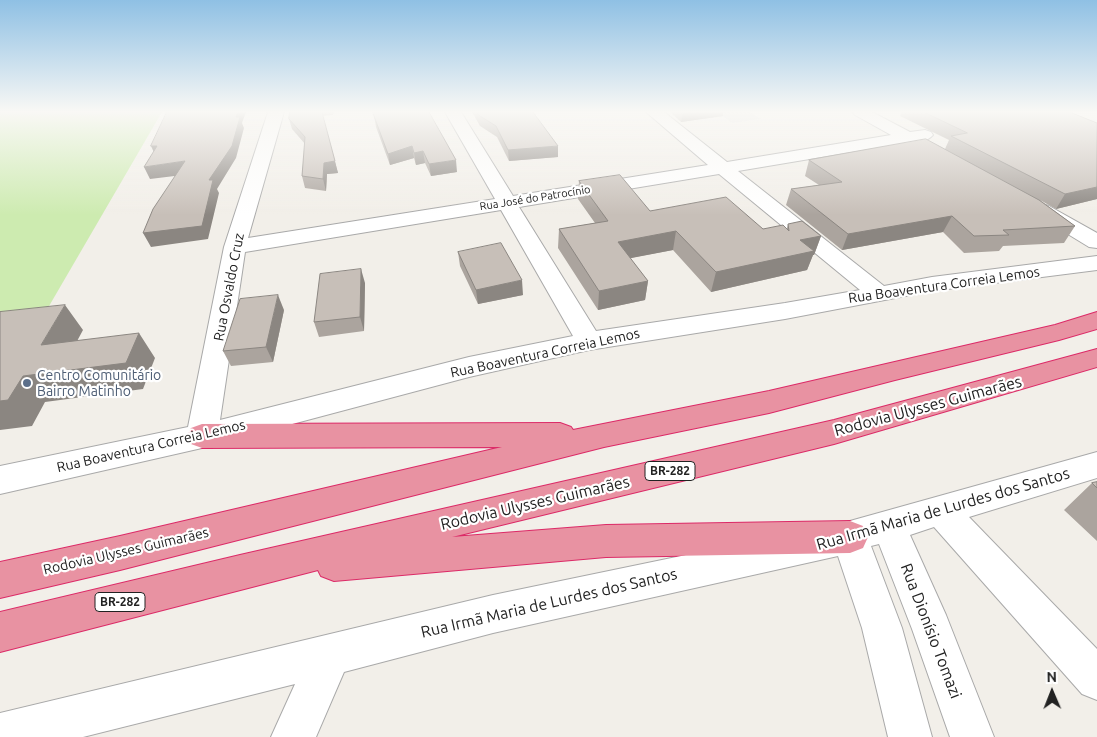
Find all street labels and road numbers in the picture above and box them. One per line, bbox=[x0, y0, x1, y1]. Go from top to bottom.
street label: Rua José do Patrocínio bbox=[479, 183, 591, 213]
street label: Rua Osvaldo Cruz bbox=[210, 232, 248, 342]
street label: Rua Boaventura Correia Lemos bbox=[847, 263, 1041, 307]
street label: Rua Boaventura Correia Lemos bbox=[449, 325, 641, 381]
street label: Rodovia Ulysses Guimarães bbox=[832, 372, 1024, 440]
street label: Rua Boaventura Correia Lemos bbox=[55, 416, 247, 476]
road number: BR-282 bbox=[645, 462, 695, 481]
street label: Rua Irmã Maria de Lurdes dos Santos bbox=[814, 464, 1072, 554]
street label: Rodovia Ulysses Guimarães bbox=[439, 472, 631, 534]
street label: Rodovia Ulysses Guimarães bbox=[42, 524, 210, 578]
street label: Rua Dionísio Tomazi bbox=[896, 561, 966, 701]
street label: Rua Irmã Maria de Lurdes dos Santos bbox=[419, 564, 679, 642]
road number: BR-282 bbox=[95, 592, 145, 612]

